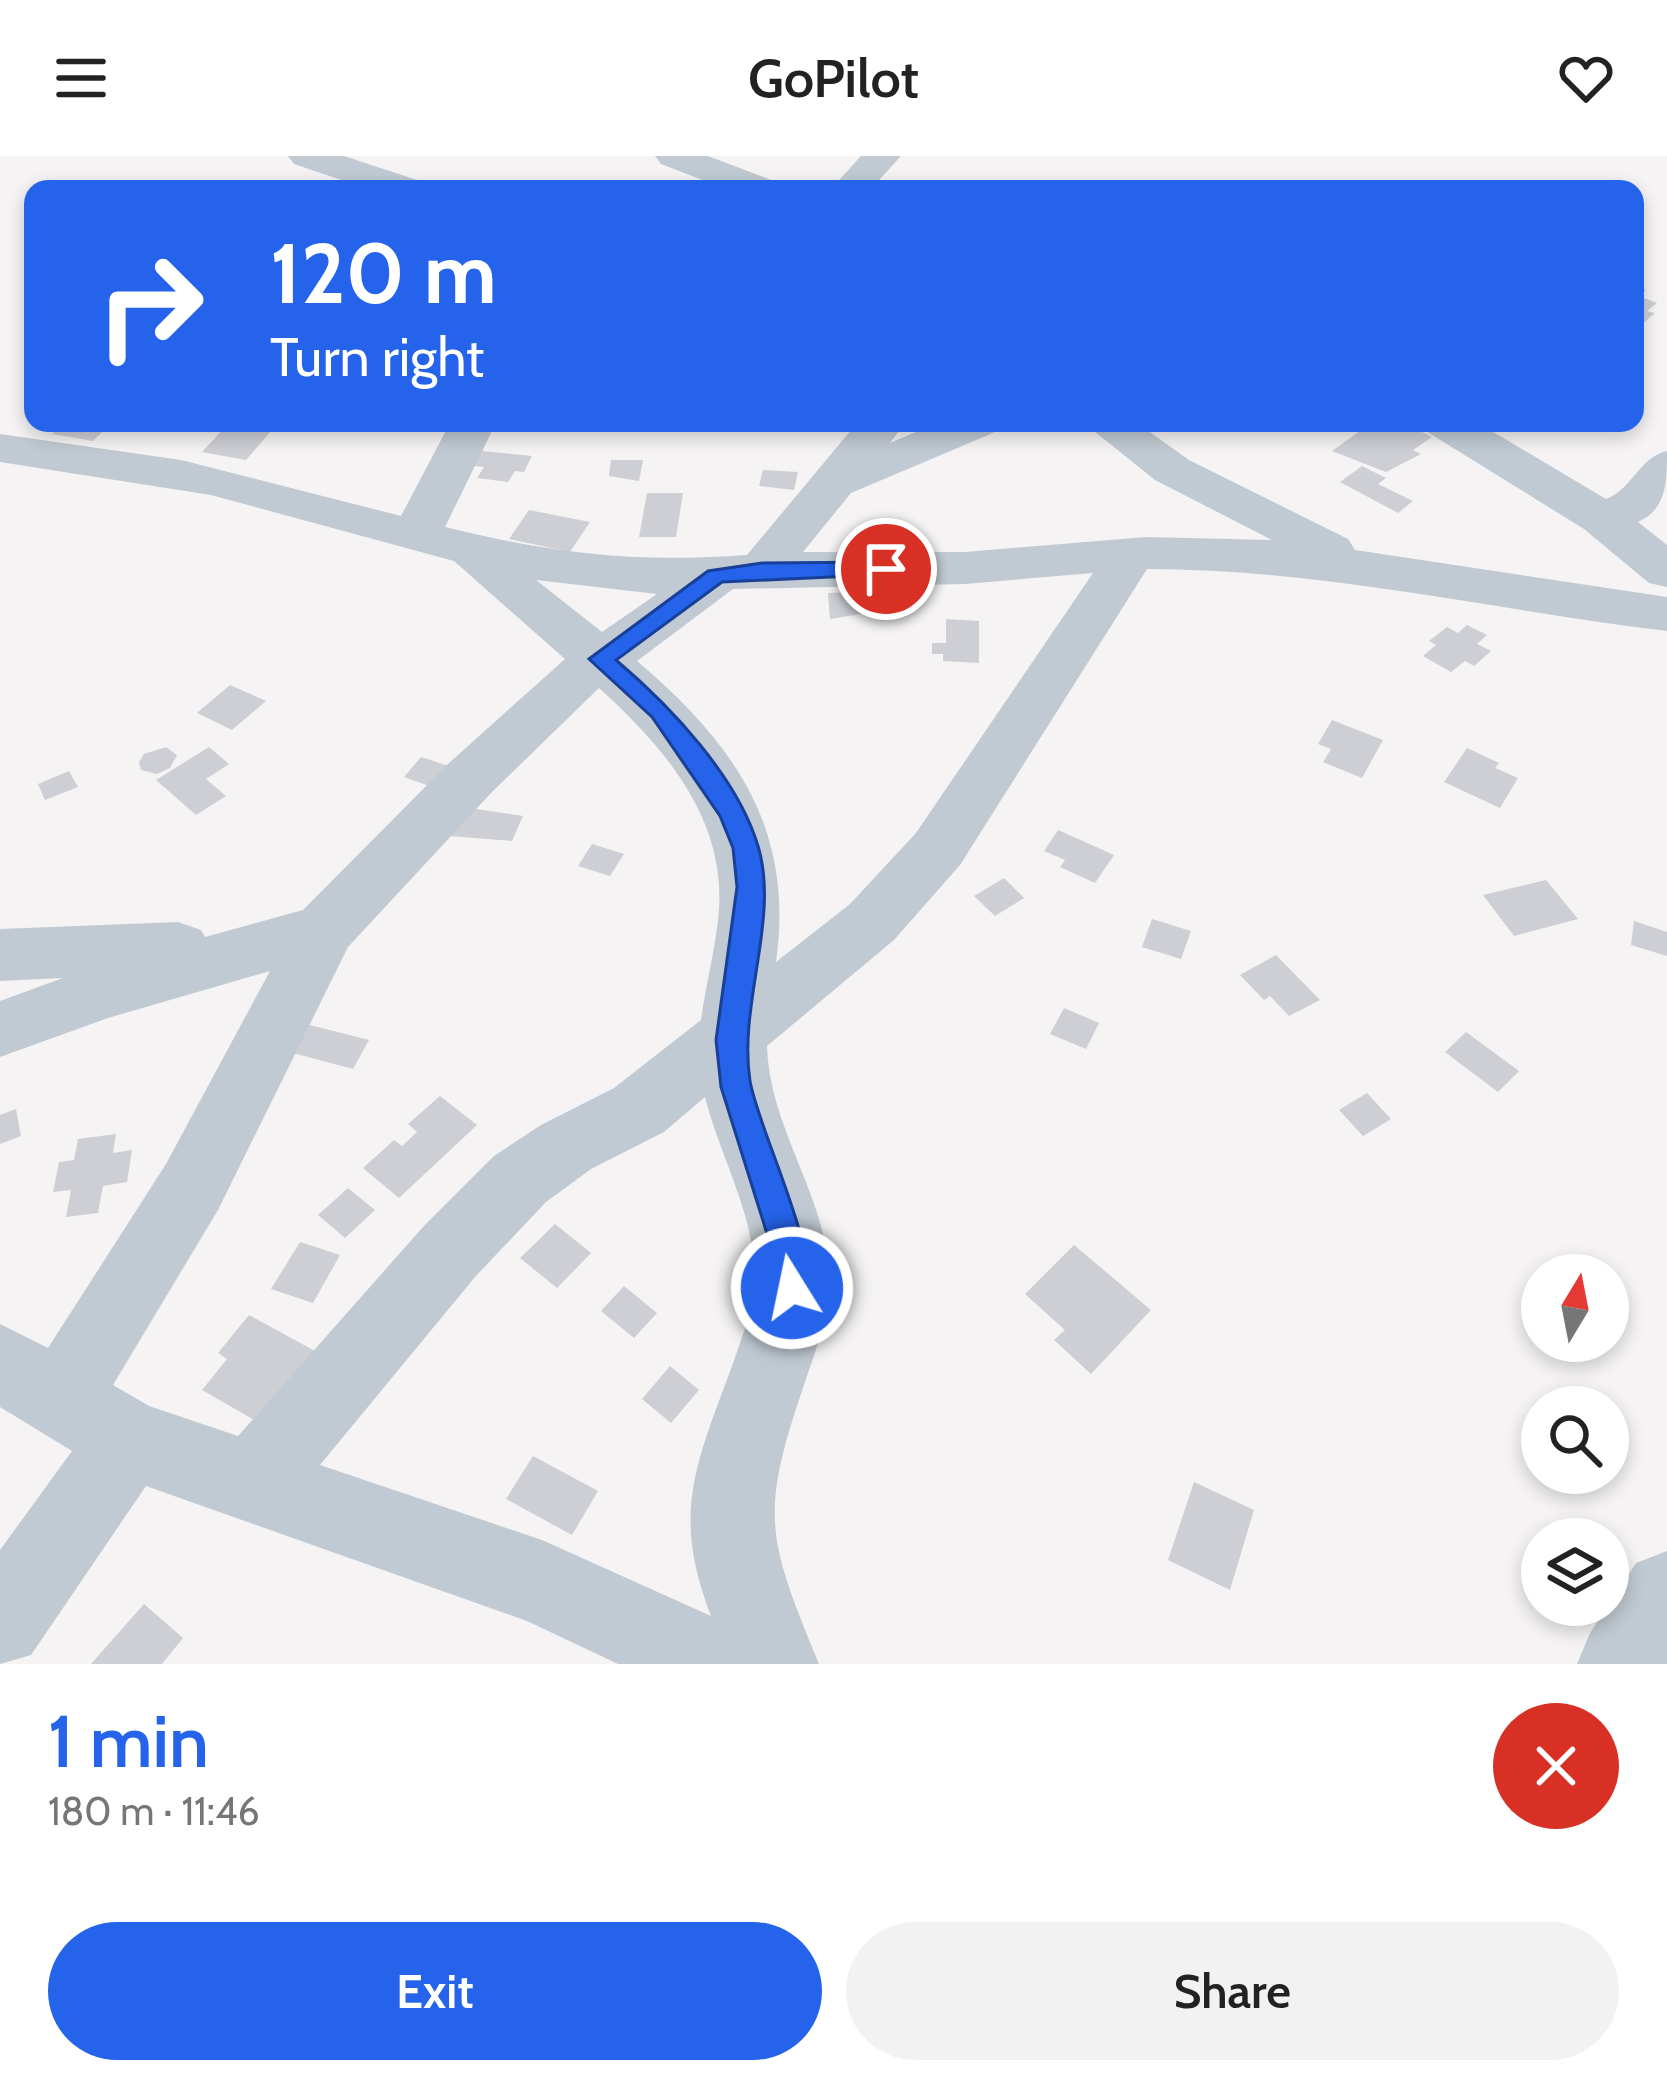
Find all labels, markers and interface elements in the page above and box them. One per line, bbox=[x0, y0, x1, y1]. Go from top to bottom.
icon: menu bbox=[48, 45, 114, 111]
text: GoPilot bbox=[748, 45, 919, 111]
icon: heart bbox=[1553, 45, 1619, 111]
text: 120 m bbox=[270, 222, 497, 324]
icon: right bbox=[72, 228, 228, 384]
text: Turn right bbox=[270, 324, 484, 390]
pin bbox=[835, 518, 937, 620]
icon: arrive bbox=[853, 536, 919, 602]
position arrow bbox=[729, 1225, 855, 1351]
north arrow bbox=[1521, 1254, 1629, 1362]
map controls bbox=[1521, 1254, 1629, 1626]
button: search bbox=[1521, 1386, 1629, 1494]
button: layers bbox=[1521, 1518, 1629, 1626]
text: 1 min bbox=[48, 1698, 209, 1785]
button: close bbox=[1493, 1703, 1619, 1829]
text: 180 m · 11:46 bbox=[48, 1787, 260, 1835]
button: Exit bbox=[48, 1922, 822, 2060]
button: Share bbox=[846, 1922, 1619, 2060]

